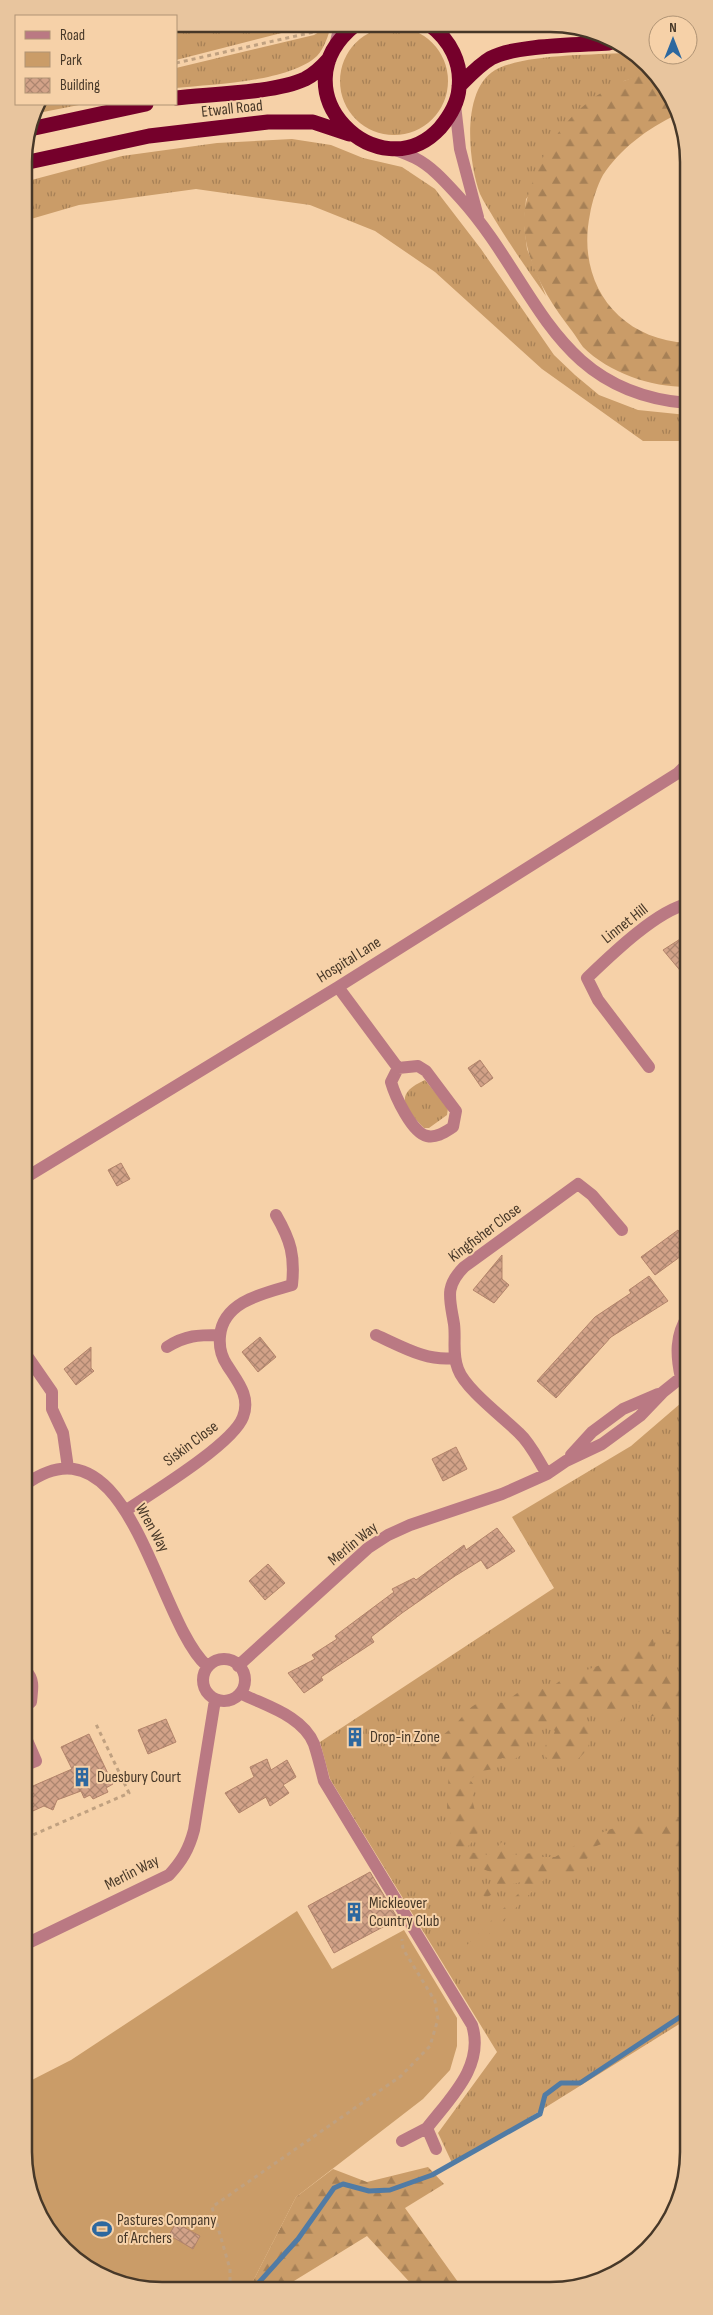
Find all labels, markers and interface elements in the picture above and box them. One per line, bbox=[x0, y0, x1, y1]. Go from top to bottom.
legend bbox=[15, 15, 178, 105]
north arrow bbox=[648, 15, 698, 65]
text: N bbox=[669, 19, 677, 36]
text: Road bbox=[60, 26, 85, 45]
text: Park bbox=[60, 51, 82, 70]
text: Building bbox=[60, 76, 100, 95]
street label: Etwall Road bbox=[200, 96, 264, 122]
street label: Linnet Hill bbox=[598, 900, 652, 948]
street label: Hospital Lane bbox=[313, 933, 385, 987]
street label: Kingfisher Close bbox=[445, 1199, 525, 1267]
street label: Siskin Close bbox=[160, 1417, 222, 1471]
street label: Wren Way bbox=[131, 1500, 173, 1556]
street label: Merlin Way bbox=[324, 1518, 382, 1570]
building icon: Drop-in Zone bbox=[344, 1726, 366, 1748]
place label: Drop-in Zone bbox=[370, 1728, 440, 1747]
building icon: Duesbury Court bbox=[71, 1766, 93, 1788]
place label: Duesbury Court bbox=[97, 1768, 181, 1787]
street label: Merlin Way bbox=[102, 1851, 162, 1895]
place label: Mickleover Country Club bbox=[369, 1894, 439, 1931]
building icon: Mickleover Country Club bbox=[343, 1901, 365, 1923]
place label: Pastures Company of Archers bbox=[117, 2211, 216, 2248]
sports icon: Pastures Company of Archers bbox=[91, 2218, 113, 2240]

